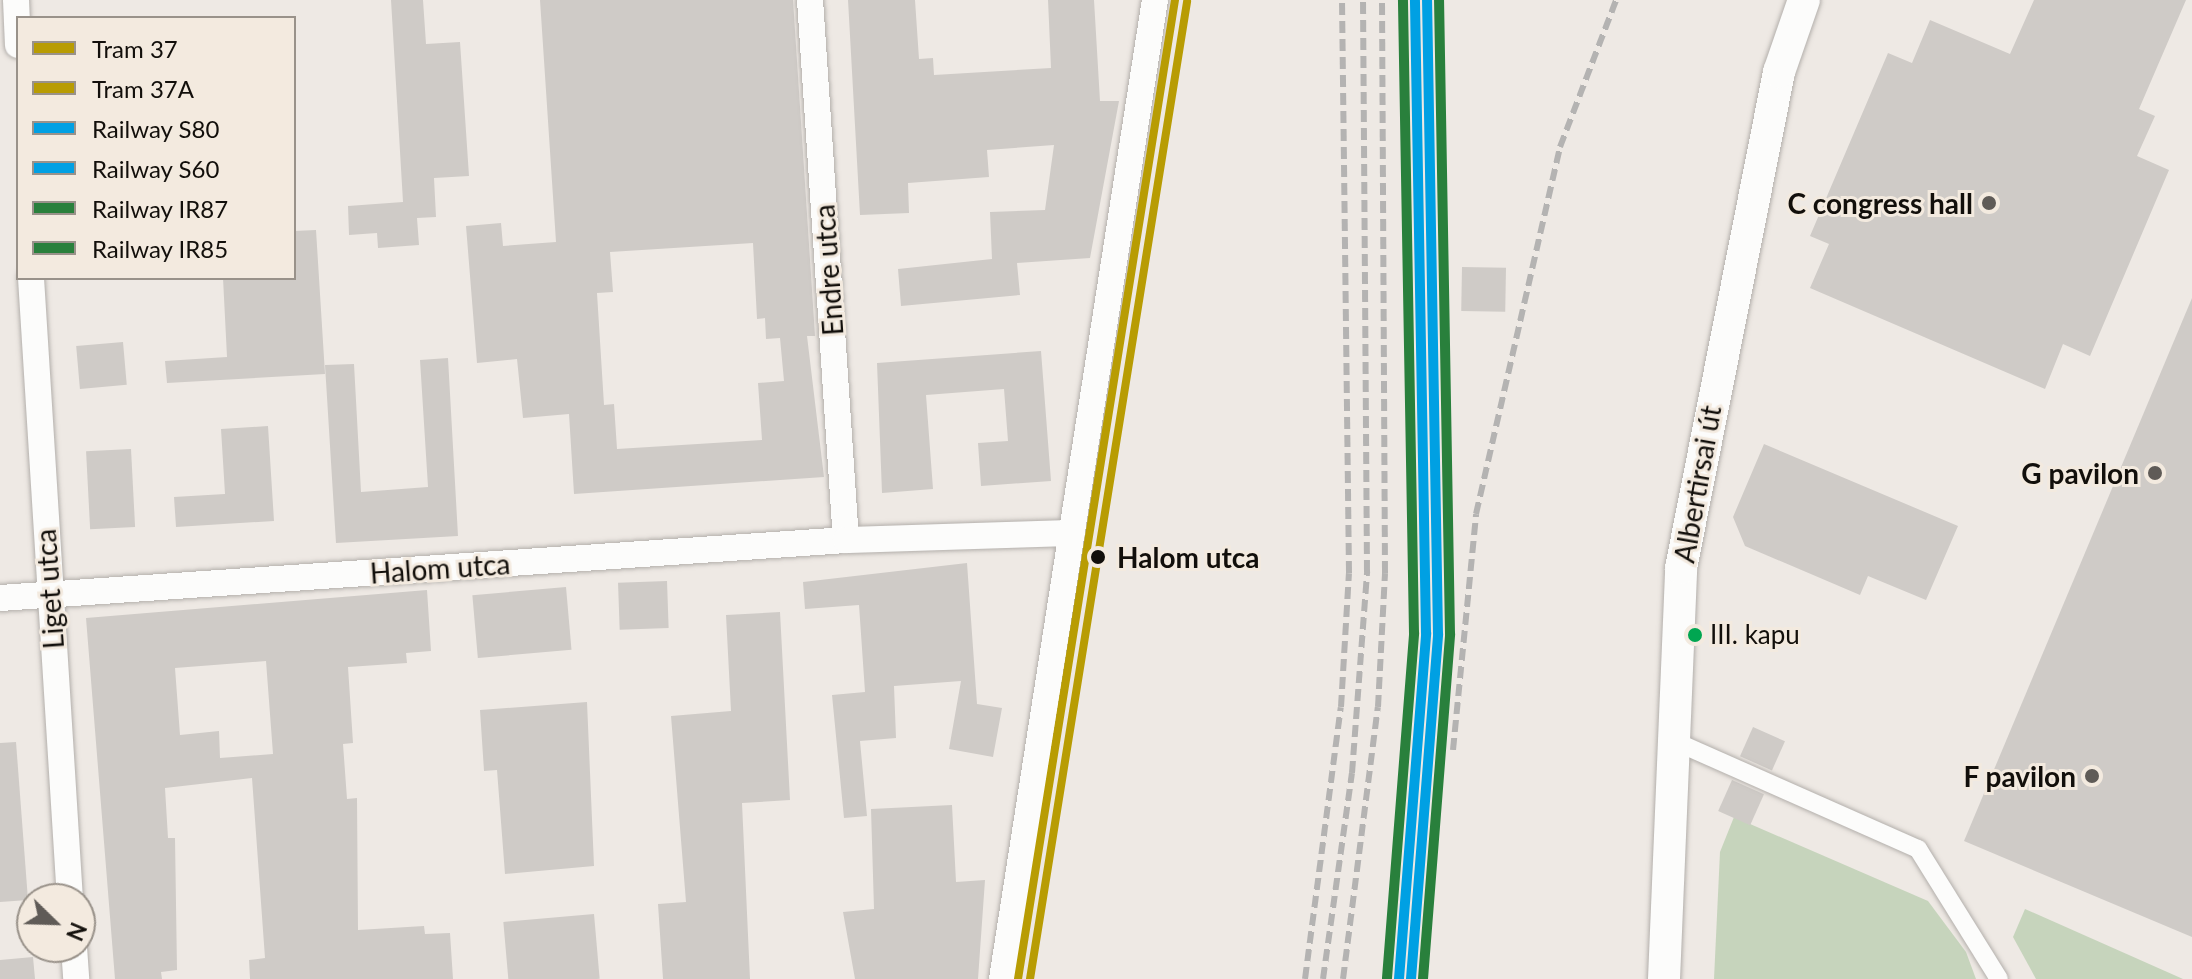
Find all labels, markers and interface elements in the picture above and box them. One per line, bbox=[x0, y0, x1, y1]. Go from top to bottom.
legend bbox=[16, 16, 296, 280]
text: Tram 37 bbox=[92, 34, 178, 63]
text: Tram 37A bbox=[92, 74, 194, 103]
text: Railway S80 bbox=[92, 114, 219, 143]
text: Railway S60 bbox=[92, 154, 219, 183]
place label: C congress hall bbox=[1787, 186, 1973, 220]
text: Railway IR87 bbox=[92, 194, 228, 223]
marker: C congress hall bbox=[1980, 194, 1998, 212]
street label: Endre utca bbox=[807, 203, 849, 337]
text: Railway IR85 bbox=[92, 234, 228, 263]
street label: Albertirsai út bbox=[1667, 403, 1727, 565]
place label: G pavilon bbox=[2021, 456, 2139, 490]
marker: G pavilon bbox=[2146, 464, 2164, 482]
street label: Liget utca bbox=[28, 528, 70, 650]
place label: Halom utca bbox=[1117, 540, 1260, 574]
marker: Halom utca bbox=[1086, 545, 1110, 569]
street label: Halom utca bbox=[369, 546, 511, 590]
place label: III. kapu bbox=[1710, 619, 1800, 651]
marker: III. kapu bbox=[1687, 627, 1703, 643]
place label: F pavilon bbox=[1963, 759, 2076, 793]
marker: F pavilon bbox=[2083, 767, 2101, 785]
north arrow bbox=[16, 883, 96, 963]
text: N bbox=[61, 919, 92, 945]

